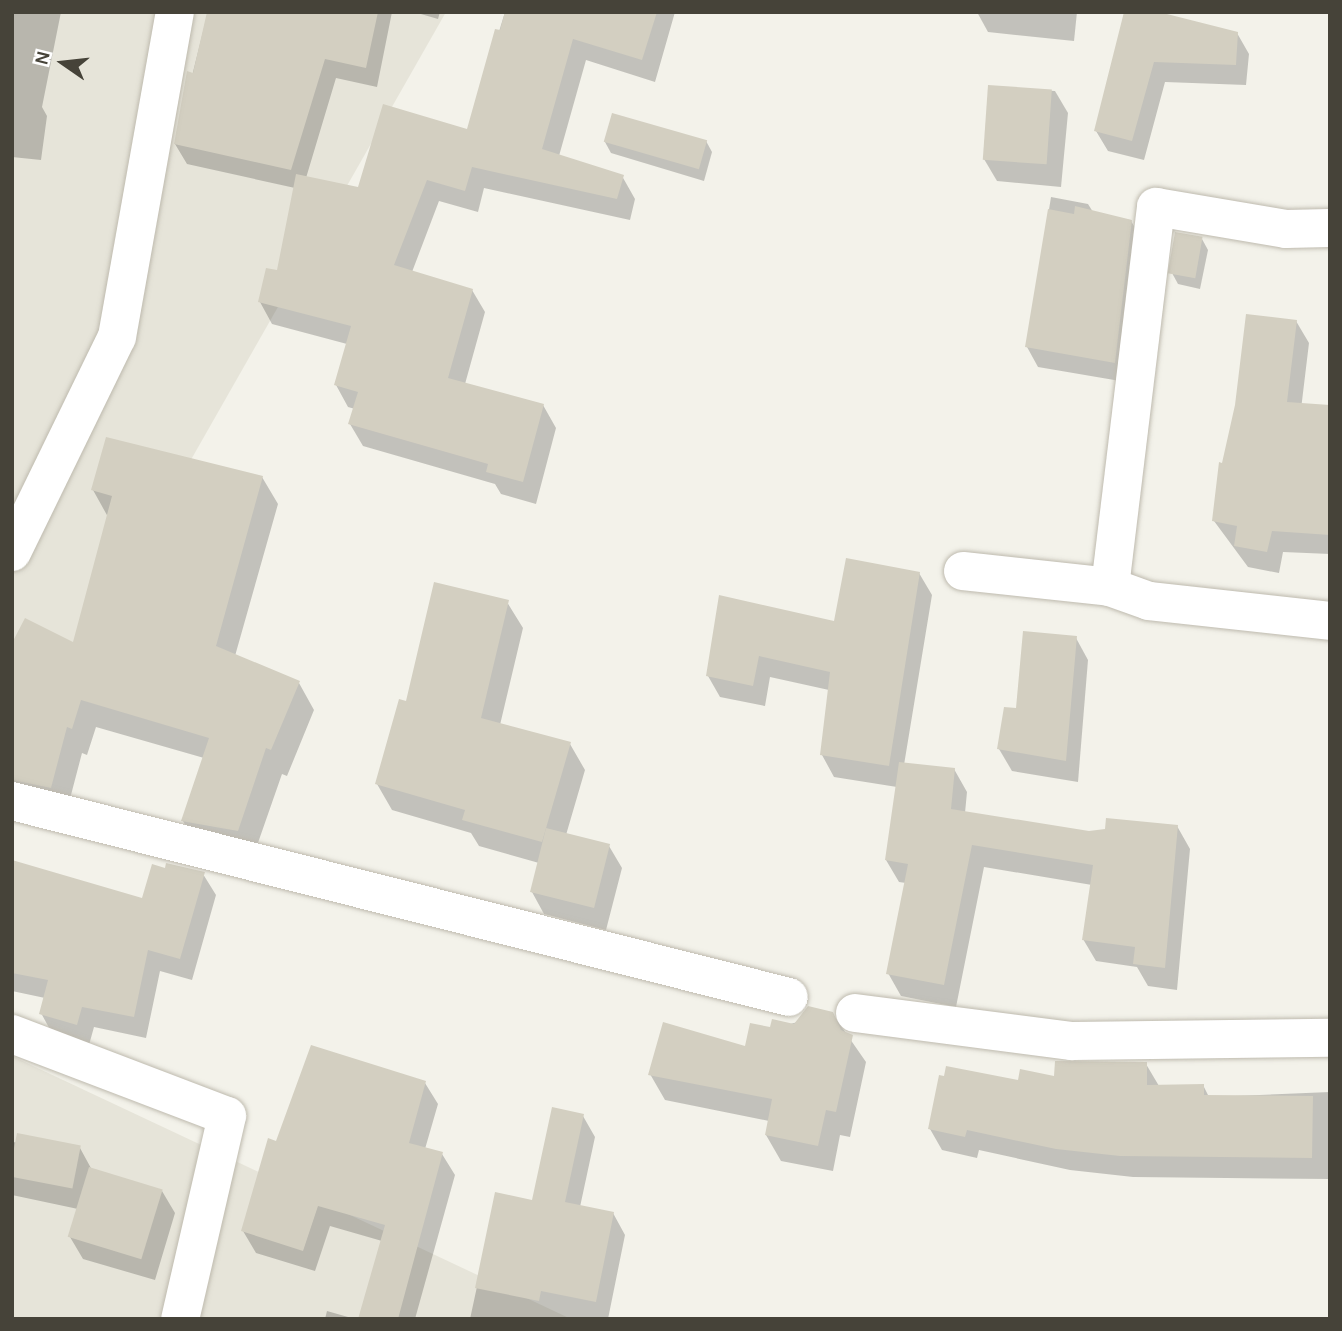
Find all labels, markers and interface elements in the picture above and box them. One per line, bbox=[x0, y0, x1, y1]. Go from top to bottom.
north arrow bbox=[28, 28, 98, 98]
text: N bbox=[30, 49, 55, 67]

